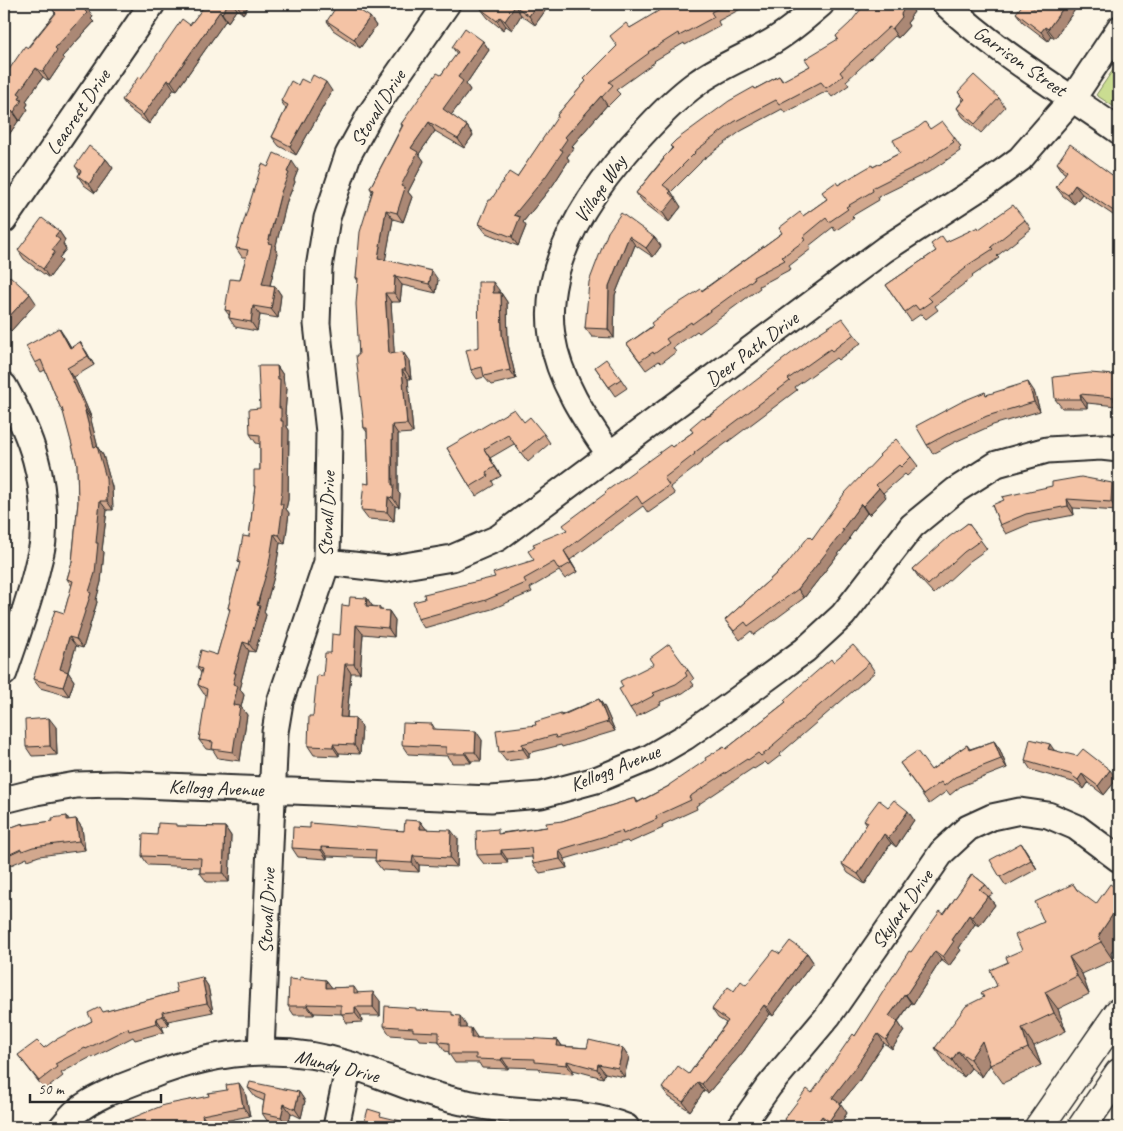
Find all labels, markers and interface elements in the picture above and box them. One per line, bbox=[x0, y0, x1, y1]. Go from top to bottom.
street label: Garrison Street bbox=[969, 20, 1073, 103]
street label: Leacrest Drive bbox=[40, 63, 117, 160]
street label: Stovall Drive bbox=[345, 64, 412, 151]
street label: Village Way bbox=[568, 149, 633, 228]
street label: Deer Path Drive bbox=[701, 305, 805, 392]
street label: Stovall Drive bbox=[313, 469, 341, 557]
street label: Kellogg Avenue bbox=[566, 738, 665, 797]
street label: Kellogg Avenue bbox=[168, 774, 265, 802]
street label: Skylark Drive bbox=[866, 863, 939, 953]
street label: Stovall Drive bbox=[253, 866, 281, 954]
street label: Mundy Drive bbox=[292, 1043, 383, 1089]
scale bar bbox=[30, 1071, 161, 1103]
text: 50 m bbox=[38, 1080, 65, 1099]

